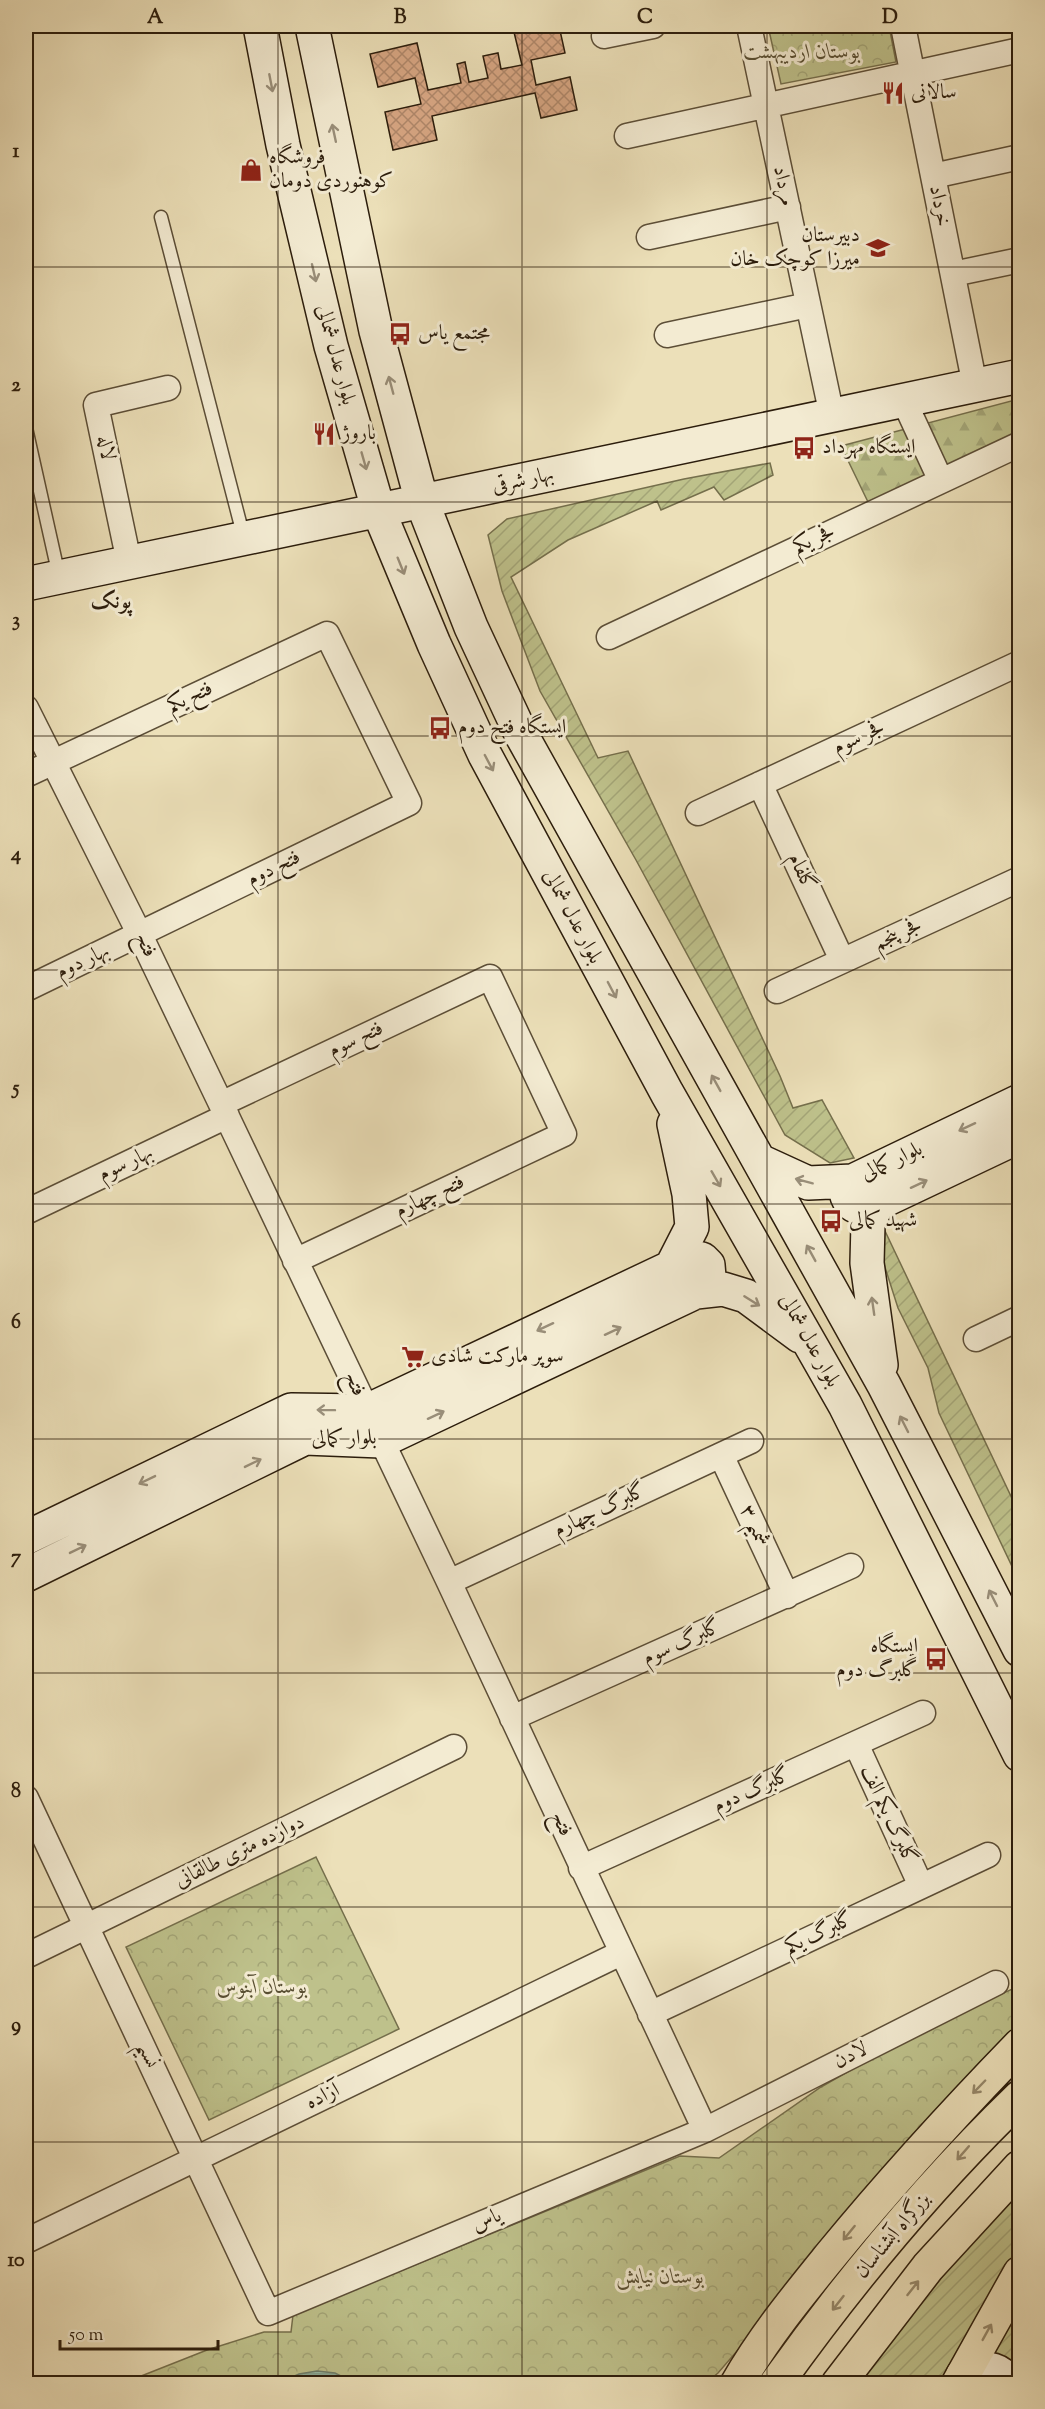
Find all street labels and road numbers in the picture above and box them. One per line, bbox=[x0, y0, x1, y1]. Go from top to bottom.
street label: مرداد bbox=[764, 163, 802, 209]
street label: خرداد bbox=[920, 183, 958, 229]
street label: بلوار عدل شمالی bbox=[307, 301, 363, 409]
street label: لاله bbox=[88, 433, 122, 463]
street label: بهار شرقی bbox=[489, 460, 557, 502]
street label: فجر یکم bbox=[788, 517, 842, 566]
street label: فتح یکم bbox=[162, 674, 219, 724]
street label: فجر سوم bbox=[828, 713, 890, 764]
street label: فتح دوم bbox=[242, 843, 307, 897]
street label: گلفام bbox=[778, 848, 823, 896]
street label: بلوار عدل شمالی bbox=[535, 864, 609, 970]
street label: فجر پنجم bbox=[869, 911, 929, 962]
street label: فتح bbox=[124, 927, 164, 964]
street label: بهار دوم bbox=[51, 937, 115, 988]
street label: فتح سوم bbox=[323, 1014, 389, 1068]
street label: بلوار کمالی bbox=[856, 1135, 928, 1189]
street label: بهار سوم bbox=[94, 1138, 159, 1191]
street label: فتح چهارم bbox=[390, 1168, 471, 1228]
street label: بلوار عدل شمالی bbox=[771, 1289, 847, 1393]
street label: فتح bbox=[333, 1366, 373, 1403]
street label: بلوار کمالی bbox=[311, 1423, 377, 1455]
street label: گلبرگ چهارم bbox=[549, 1476, 652, 1546]
street label: شمیم ۳ bbox=[728, 1500, 777, 1554]
street label: گلبرگ سوم bbox=[638, 1612, 727, 1675]
street label: گلبرگ یکم الف bbox=[849, 1760, 924, 1871]
street label: گلبرگ دوم bbox=[709, 1761, 796, 1822]
street label: فتح bbox=[540, 1806, 580, 1842]
street label: دوازده متری طالقانی bbox=[170, 1808, 310, 1896]
street label: گلبرگ یکم bbox=[780, 1905, 860, 1966]
street label: لادن bbox=[829, 2035, 873, 2077]
street label: نسیم bbox=[124, 2037, 166, 2075]
street label: آزاده bbox=[301, 2075, 347, 2118]
street label: بزرگراه آبشناسان bbox=[847, 2185, 938, 2286]
street label: یاس bbox=[467, 2201, 507, 2241]

